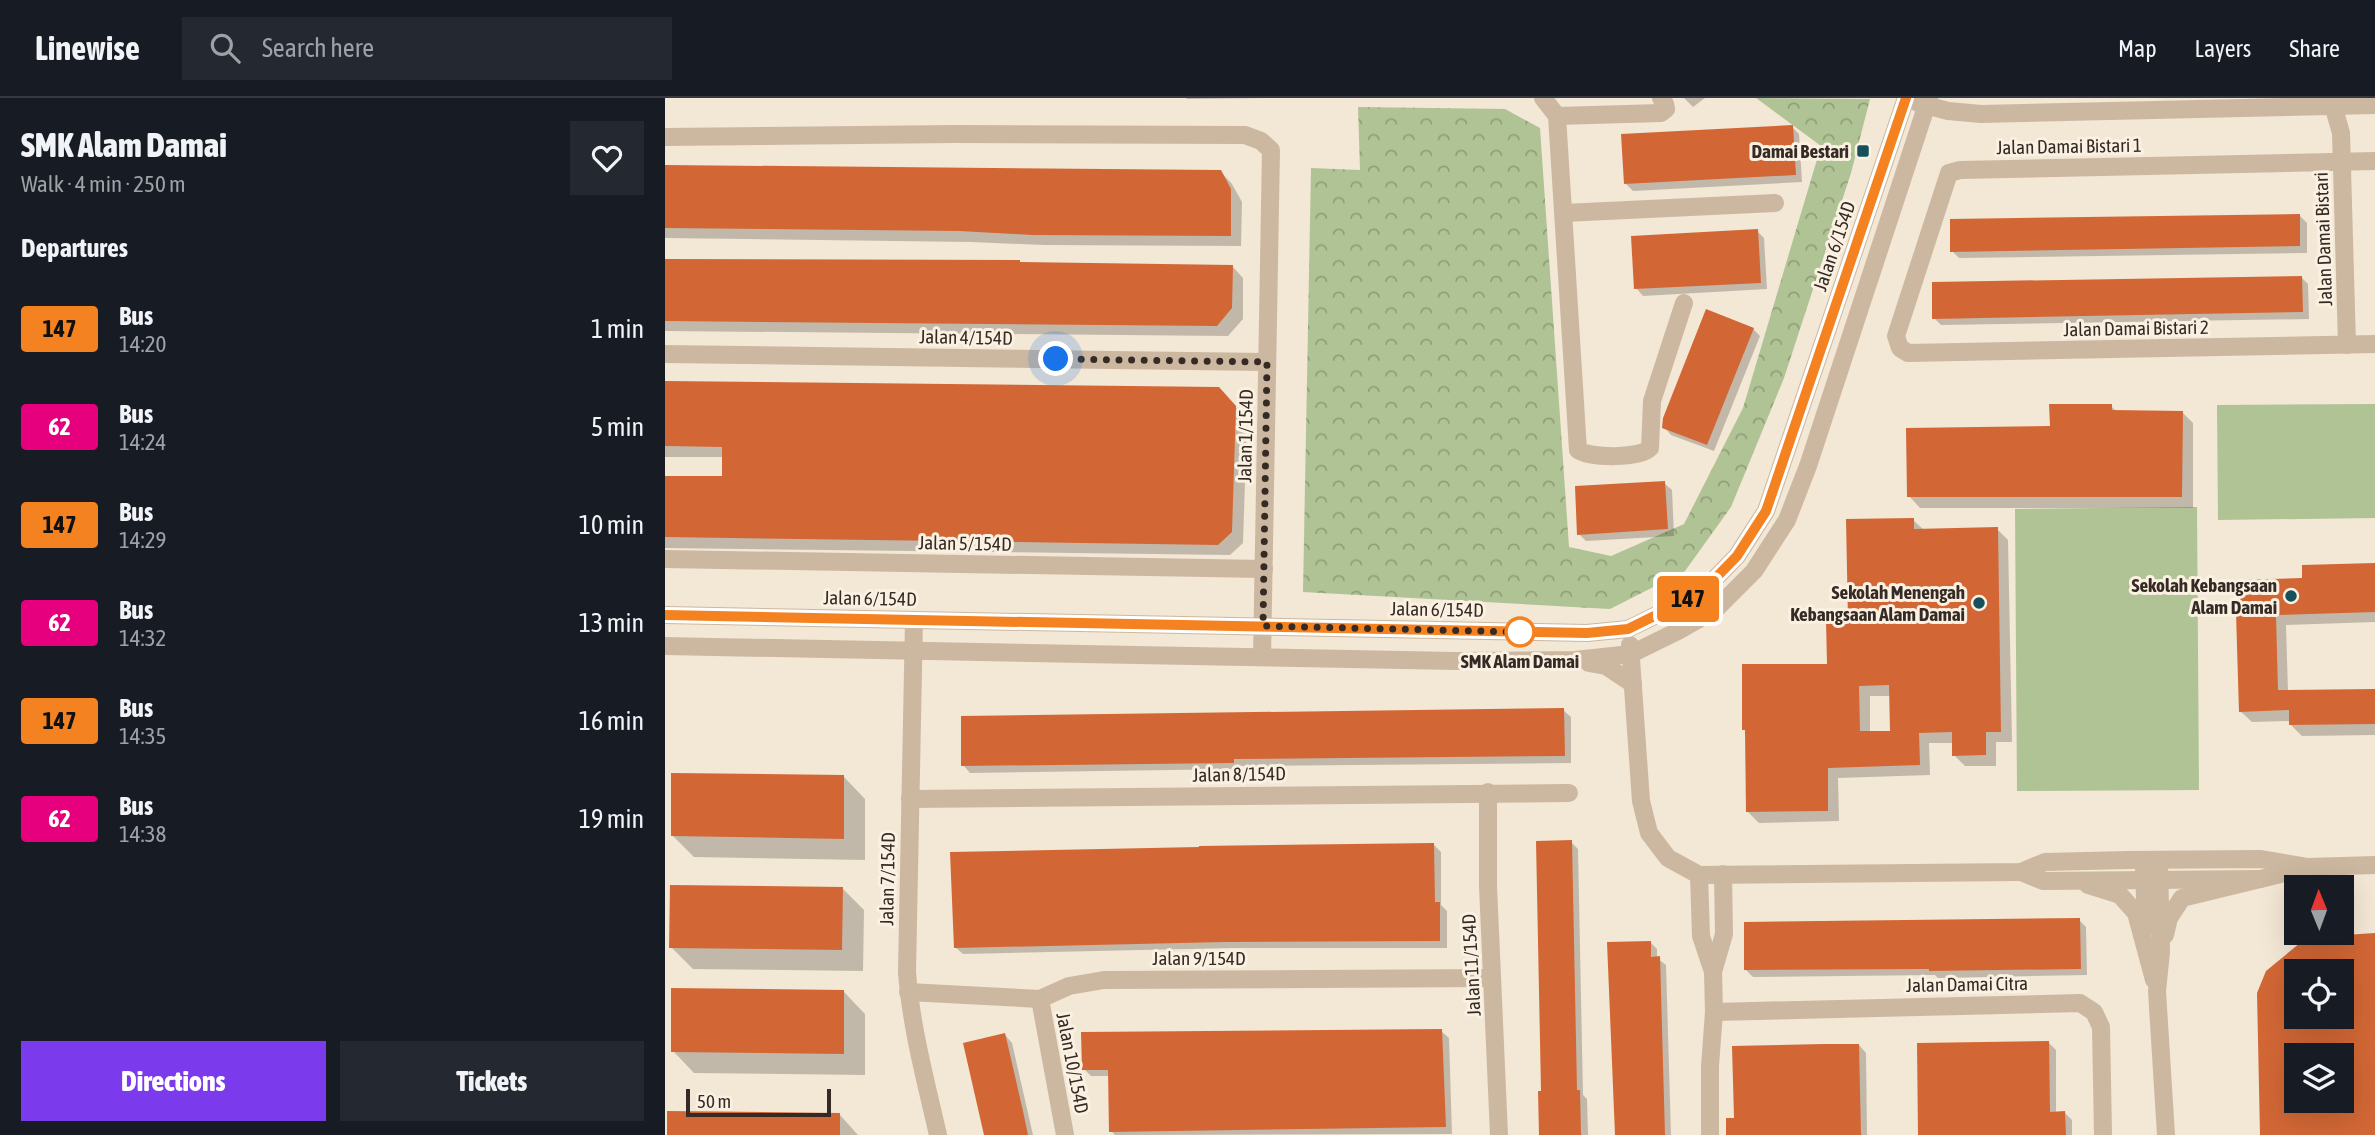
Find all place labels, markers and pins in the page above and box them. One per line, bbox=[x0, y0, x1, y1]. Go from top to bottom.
place label: Damai Bestari bbox=[1751, 140, 1849, 162]
marker: Damai Bestari bbox=[1855, 143, 1871, 159]
place label: Sekolah Kebangsaan Alam Damai bbox=[2131, 574, 2277, 618]
place label: Sekolah Menengah Kebangsaan Alam Damai bbox=[1790, 581, 1965, 625]
marker: Sekolah Kebangsaan Alam Damai bbox=[2283, 588, 2299, 604]
marker: Sekolah Menengah Kebangsaan Alam Damai bbox=[1971, 595, 1987, 611]
marker: SMK Alam Damai bbox=[1505, 617, 1535, 647]
place label: SMK Alam Damai bbox=[1461, 650, 1579, 672]

